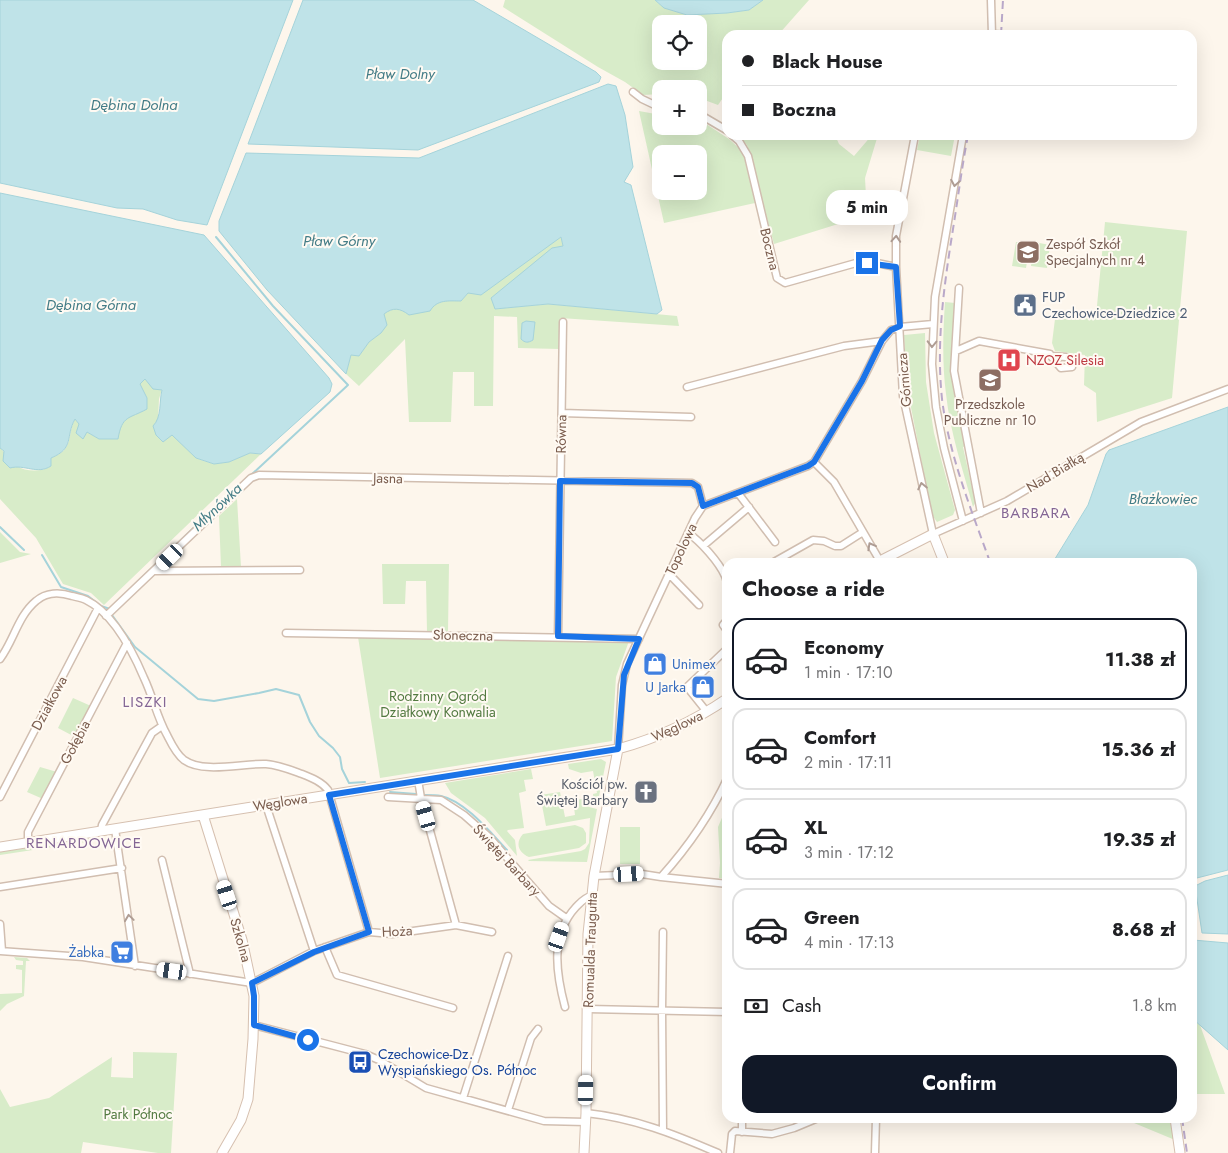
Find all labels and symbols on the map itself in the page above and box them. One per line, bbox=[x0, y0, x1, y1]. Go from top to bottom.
water label: Pław Dolny bbox=[365, 63, 436, 85]
water label: Dębina Dolna bbox=[90, 94, 178, 116]
one-way arrow bbox=[950, 179, 960, 187]
callout: 5 min bbox=[826, 190, 908, 226]
street label: Boczna bbox=[755, 226, 785, 272]
water label: Pław Górny bbox=[303, 230, 377, 252]
one-way arrow bbox=[891, 234, 902, 242]
place label: Zespół Szkół Specjalnych nr 4 bbox=[1046, 234, 1145, 270]
school or university icon: Zespół Szkół Specjalnych nr 4 bbox=[1015, 239, 1041, 265]
route end bbox=[856, 252, 878, 274]
place label: FUP Czechowice-Dziedzice 2 bbox=[1042, 287, 1187, 323]
public building icon: FUP Czechowice-Dziedzice 2 bbox=[1012, 292, 1038, 318]
water label: Dębina Górna bbox=[46, 294, 137, 316]
one-way arrow bbox=[927, 340, 937, 348]
hospital icon: NZOZ Silesia bbox=[996, 347, 1022, 373]
place label: NZOZ Silesia bbox=[1026, 350, 1104, 370]
street label: Górnicza bbox=[892, 352, 916, 408]
school or university icon: Przedszkole Publiczne nr 10 bbox=[977, 367, 1003, 393]
place label: Przedszkole Publiczne nr 10 bbox=[944, 394, 1036, 430]
street label: Równa bbox=[551, 414, 571, 454]
street label: Nad Białką bbox=[1022, 447, 1088, 497]
street label: Jasna bbox=[371, 468, 403, 488]
water label: Młynówka bbox=[187, 478, 248, 536]
one-way arrow bbox=[918, 482, 928, 491]
water label: Błażkowiec bbox=[1129, 488, 1197, 510]
district label: BARBARA bbox=[1001, 502, 1071, 524]
street label: Topolowa bbox=[660, 520, 702, 578]
car bbox=[153, 541, 186, 573]
one-way arrow bbox=[867, 543, 877, 552]
street label: Słoneczna bbox=[433, 624, 493, 646]
shop icon: Unimex bbox=[642, 651, 668, 677]
place label: Unimex bbox=[672, 654, 716, 674]
street label: Działkowa bbox=[26, 672, 72, 734]
shop icon: U Jarka bbox=[690, 674, 716, 700]
place label: U Jarka bbox=[645, 677, 686, 697]
park label: Rodzinny Ogród Działkowy Konwalia bbox=[380, 686, 496, 722]
district label: LISZKI bbox=[123, 691, 167, 713]
street label: Węglowa bbox=[648, 705, 706, 747]
street label: Gołębia bbox=[55, 716, 95, 768]
place label: Kościół pw. Świętej Barbary bbox=[536, 774, 629, 810]
church icon: Kościół pw. Świętej Barbary bbox=[633, 779, 659, 805]
street label: Węglowa bbox=[251, 788, 309, 816]
car bbox=[414, 800, 437, 832]
street label: Świętej Barbary bbox=[468, 820, 546, 901]
district label: RENARDOWICE bbox=[26, 832, 142, 854]
car bbox=[613, 866, 644, 882]
car bbox=[215, 878, 238, 912]
street label: Romualda Traugutta bbox=[578, 892, 602, 1008]
one-way arrow bbox=[124, 914, 134, 922]
street label: Szkolna bbox=[225, 916, 257, 964]
street label: Hoża bbox=[381, 920, 413, 942]
car bbox=[547, 920, 570, 954]
supermarket icon: Żabka bbox=[109, 939, 135, 965]
place label: Żabka bbox=[69, 942, 104, 962]
car bbox=[156, 961, 187, 981]
route start bbox=[297, 1029, 319, 1051]
place label: Czechowice-Dz. Wyspiańskiego Os. Północ bbox=[378, 1044, 537, 1080]
bus stop icon: Czechowice-Dz. Wyspiańskiego Os. Północ bbox=[347, 1049, 373, 1075]
car bbox=[578, 1075, 593, 1105]
park label: Park Północ bbox=[104, 1104, 172, 1124]

